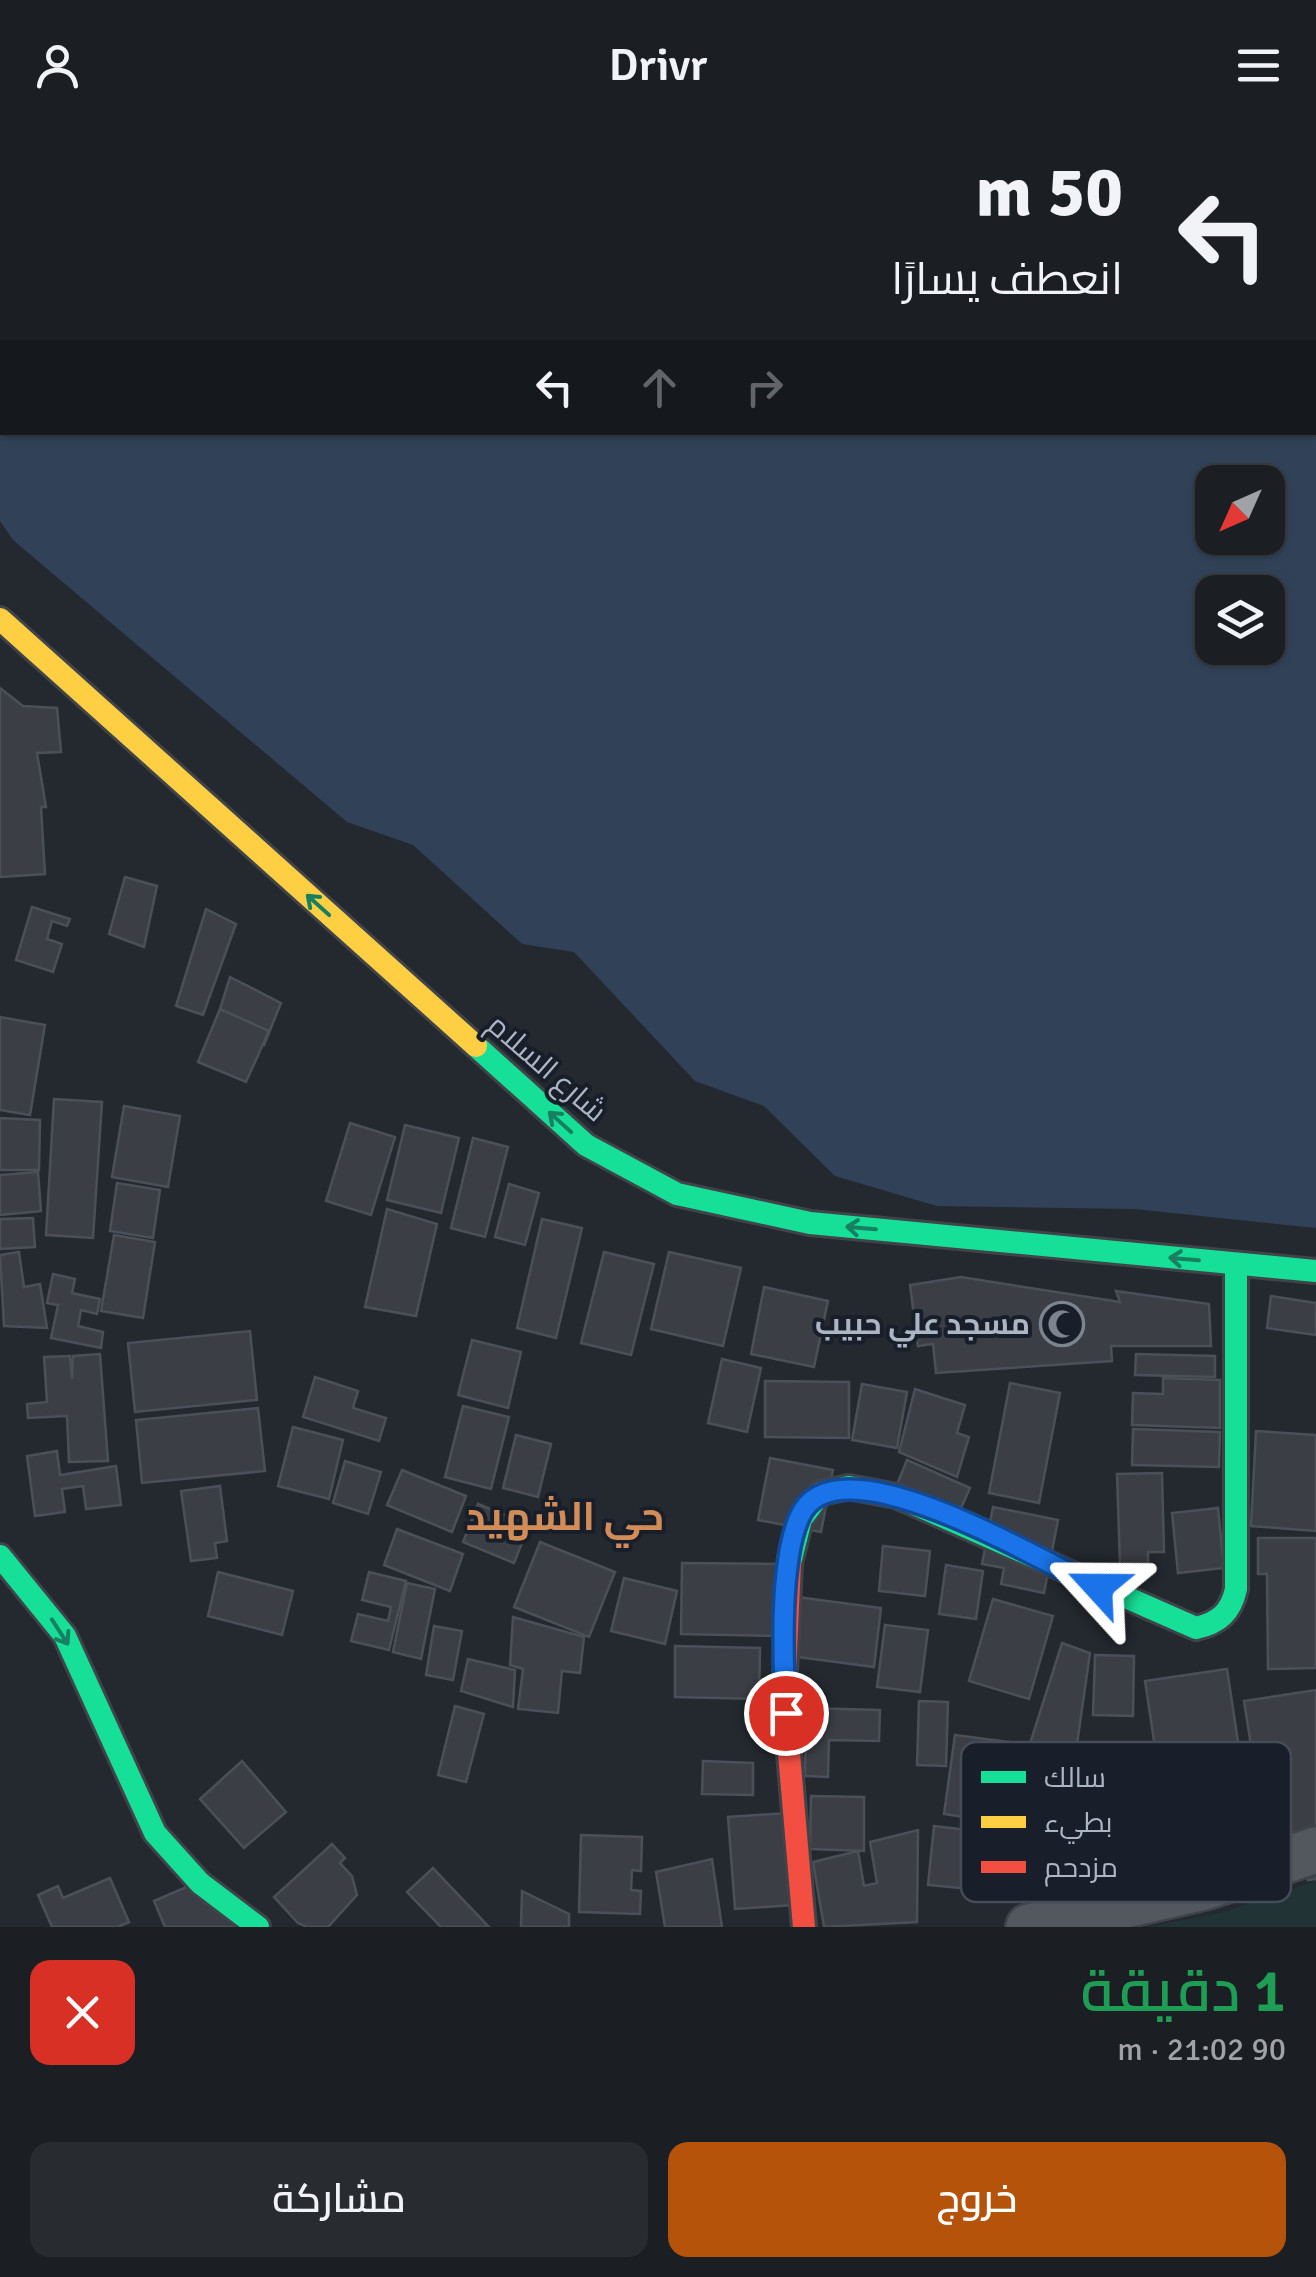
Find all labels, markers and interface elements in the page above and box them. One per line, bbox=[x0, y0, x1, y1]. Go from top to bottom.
icon: person bbox=[30, 38, 85, 93]
text: Drivr bbox=[609, 38, 707, 93]
icon: menu bbox=[1231, 38, 1286, 93]
text: 50 m bbox=[975, 149, 1123, 235]
icon: left bbox=[1158, 170, 1288, 300]
text: انعطف يسارًا bbox=[891, 252, 1123, 307]
icon: left bbox=[527, 360, 582, 415]
icon: ahead bbox=[632, 360, 687, 415]
icon: right bbox=[737, 360, 792, 415]
north arrow bbox=[1195, 465, 1285, 555]
map controls bbox=[1195, 465, 1285, 665]
button: layers bbox=[1195, 575, 1285, 665]
one-way arrow bbox=[306, 893, 331, 916]
street label: شارع السلام bbox=[479, 1007, 614, 1131]
one-way arrow bbox=[548, 1111, 573, 1134]
one-way arrow bbox=[845, 1218, 877, 1237]
one-way arrow bbox=[1169, 1249, 1201, 1268]
mosque icon: مسجد علي حبيب bbox=[1039, 1301, 1085, 1347]
place label: مسجد علي حبيب bbox=[815, 1306, 1030, 1348]
district label: حي الشهيد bbox=[466, 1492, 664, 1548]
position arrow bbox=[1046, 1535, 1150, 1639]
one-way arrow bbox=[50, 1618, 71, 1646]
pin bbox=[744, 1671, 829, 1756]
icon: arrive bbox=[759, 1686, 814, 1741]
legend bbox=[961, 1742, 1291, 1902]
text: سالك bbox=[1044, 1761, 1106, 1795]
text: بطيء bbox=[1044, 1806, 1112, 1844]
text: مزدحم bbox=[1044, 1851, 1118, 1887]
text: 1 دقيقة bbox=[1081, 1955, 1286, 2029]
button: close bbox=[30, 1960, 135, 2065]
text: 90 m · 21:02 bbox=[1117, 2030, 1286, 2069]
button: مشاركة bbox=[30, 2142, 648, 2257]
button: خروج bbox=[668, 2142, 1286, 2257]

